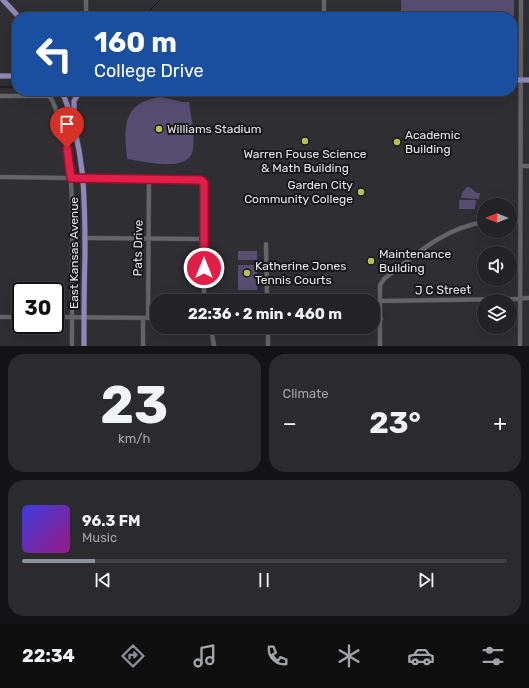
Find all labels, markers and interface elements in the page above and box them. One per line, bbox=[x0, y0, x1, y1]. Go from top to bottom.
text: 160 m bbox=[94, 26, 177, 59]
icon: left bbox=[28, 28, 80, 80]
text: College Drive bbox=[94, 60, 204, 82]
pin bbox=[50, 107, 84, 148]
icon: arrive bbox=[56, 113, 78, 135]
place label: Williams Stadium bbox=[167, 122, 261, 136]
marker: Williams Stadium bbox=[154, 124, 164, 134]
place label: Academic Building bbox=[405, 128, 461, 156]
marker: Warren Fouse Science & Math Building bbox=[300, 136, 310, 146]
marker: Academic Building bbox=[392, 137, 402, 147]
place label: Warren Fouse Science & Math Building bbox=[243, 147, 367, 175]
place label: Garden City Community College bbox=[244, 178, 353, 206]
marker: Garden City Community College bbox=[356, 187, 366, 197]
street label: East Kansas Avenue bbox=[67, 197, 81, 309]
north arrow bbox=[477, 198, 517, 238]
map controls bbox=[477, 198, 517, 334]
street label: Pats Drive bbox=[131, 219, 145, 277]
button: sound bbox=[477, 246, 517, 286]
position arrow bbox=[183, 247, 225, 289]
place label: Maintenance Building bbox=[379, 247, 451, 275]
marker: Maintenance Building bbox=[366, 256, 376, 266]
place label: Katherine Jones Tennis Courts bbox=[255, 259, 346, 287]
marker: Katherine Jones Tennis Courts bbox=[242, 268, 252, 278]
speed limit sign: 30 bbox=[12, 282, 64, 334]
street label: J C Street bbox=[415, 283, 472, 297]
button: layers bbox=[477, 294, 517, 334]
text: 22:36 · 2 min · 460 m bbox=[188, 305, 342, 323]
text: 23 bbox=[100, 374, 168, 436]
text: Climate bbox=[283, 386, 329, 401]
text: 23° bbox=[369, 405, 421, 441]
text: − bbox=[283, 410, 297, 437]
text: + bbox=[493, 410, 507, 437]
text: km/h bbox=[118, 431, 150, 446]
text: 96.3 FM bbox=[82, 512, 140, 530]
text: Music bbox=[82, 530, 117, 545]
icon: previous bbox=[92, 569, 114, 591]
icon: pause bbox=[253, 569, 275, 591]
icon: next bbox=[415, 569, 437, 591]
icon: directions bbox=[119, 642, 147, 670]
icon: music bbox=[191, 642, 219, 670]
icon: phone bbox=[263, 642, 291, 670]
icon: climate bbox=[335, 642, 363, 670]
icon: car bbox=[407, 642, 435, 670]
icon: filters bbox=[479, 642, 507, 670]
text: 22:34 bbox=[22, 645, 75, 667]

